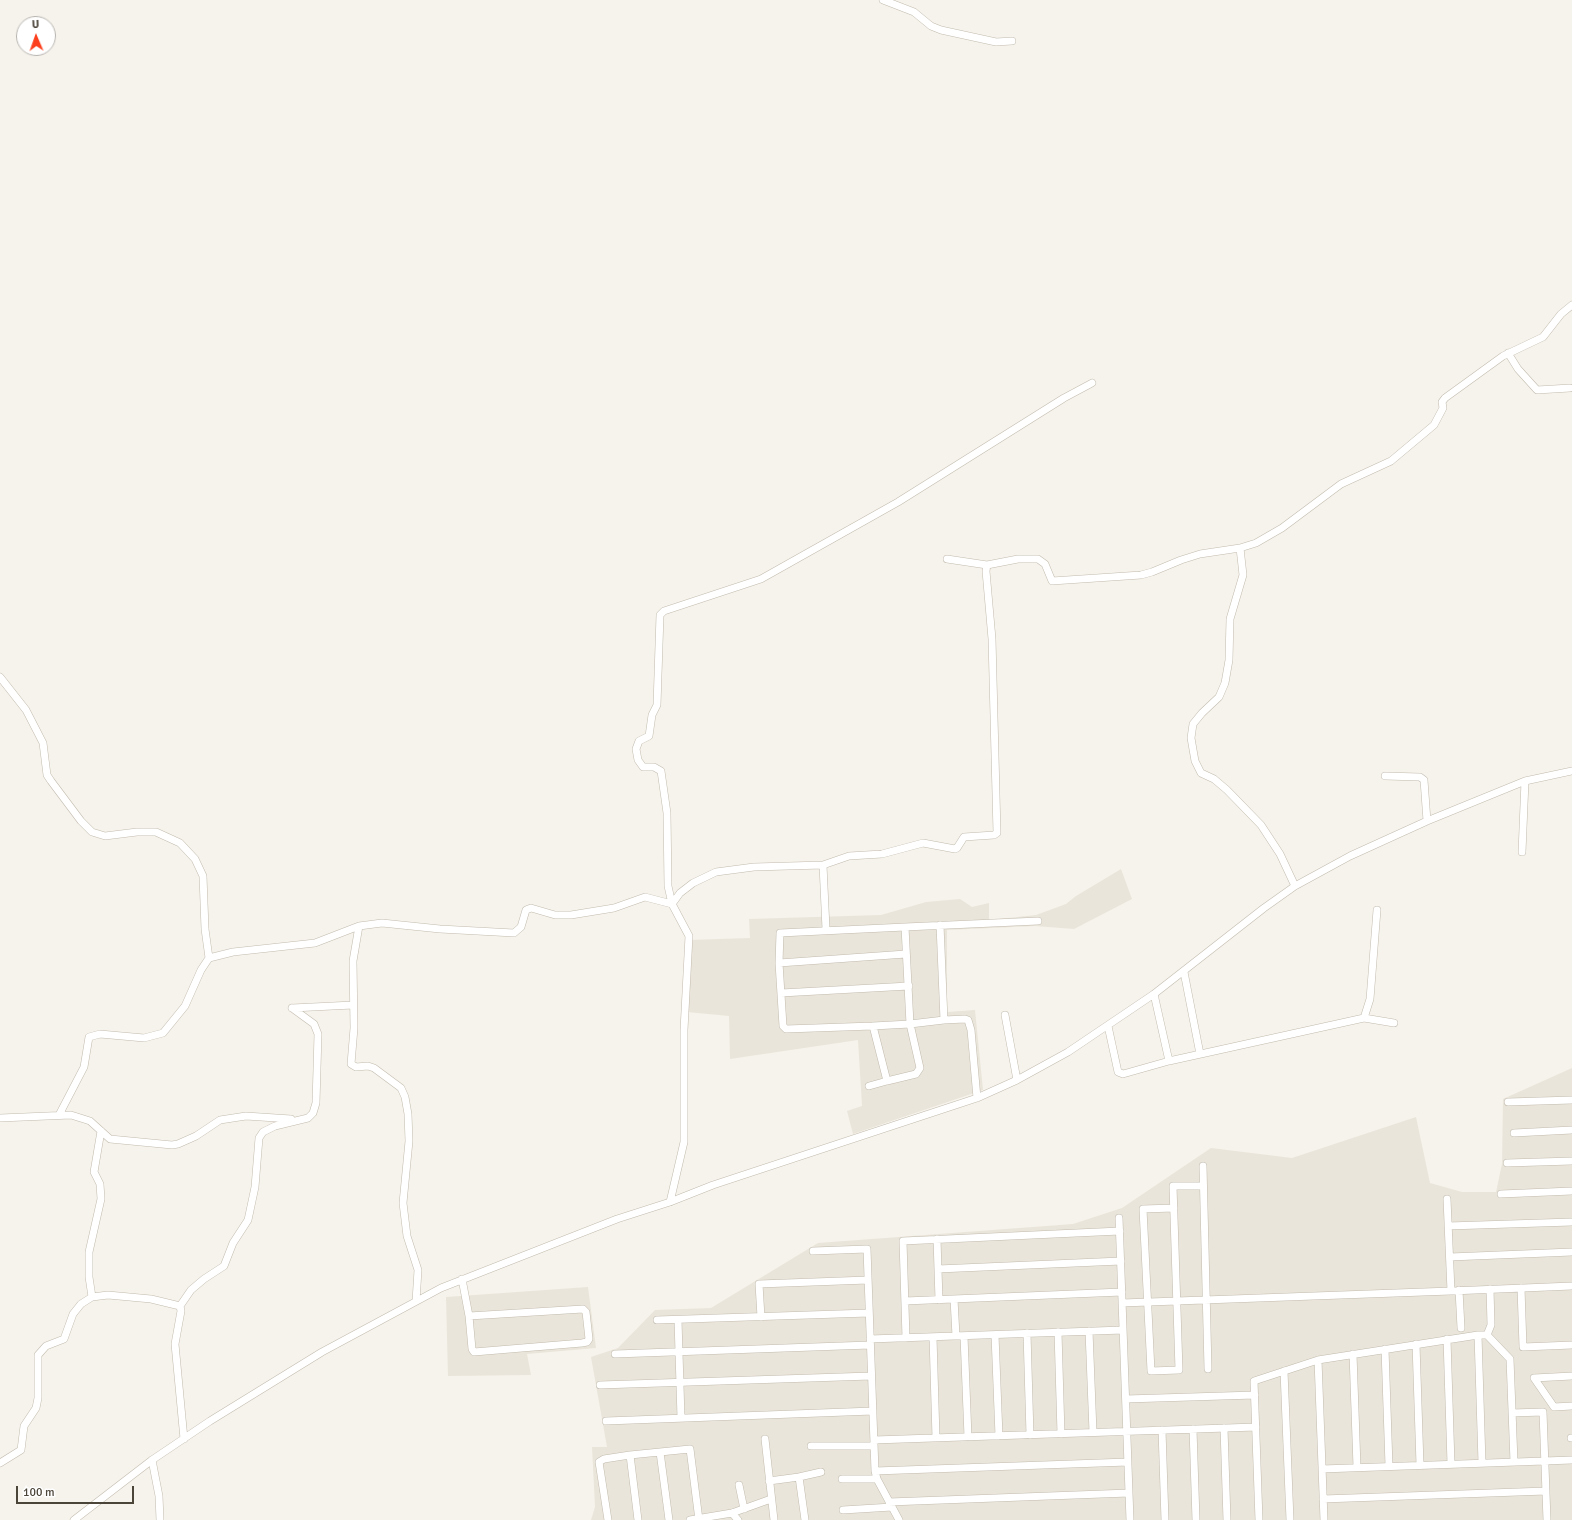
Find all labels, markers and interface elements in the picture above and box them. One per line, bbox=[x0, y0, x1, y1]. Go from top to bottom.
north arrow bbox=[16, 16, 56, 56]
text: U bbox=[32, 18, 40, 31]
scale bar bbox=[18, 1478, 136, 1504]
text: 100 m bbox=[23, 1485, 55, 1500]

